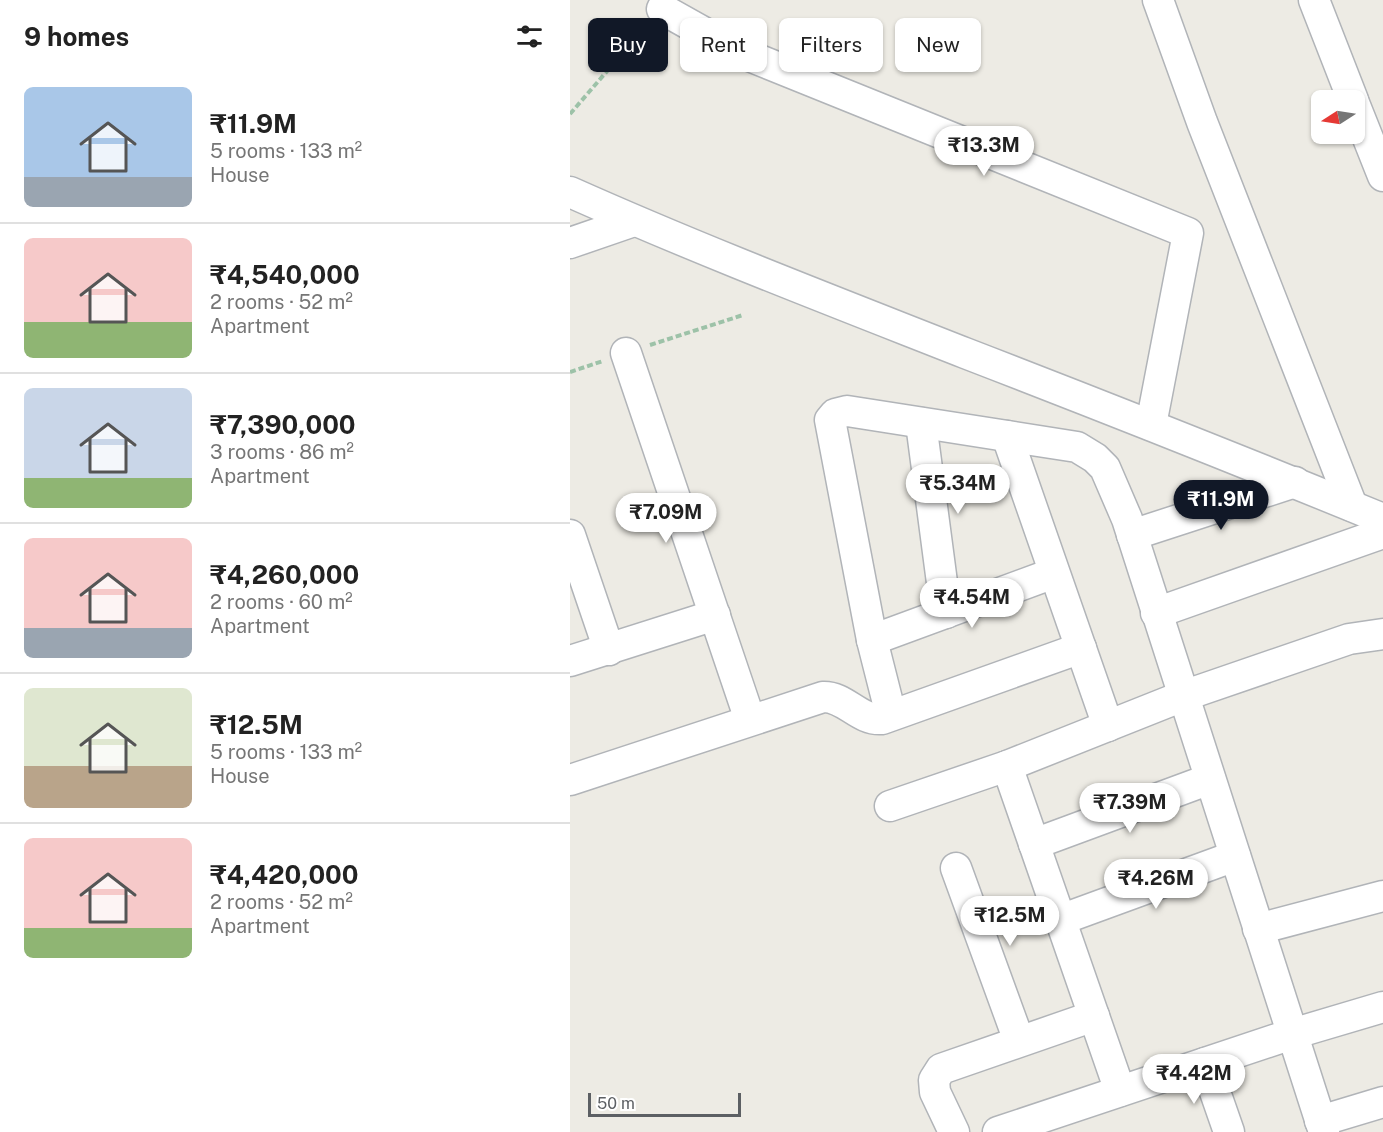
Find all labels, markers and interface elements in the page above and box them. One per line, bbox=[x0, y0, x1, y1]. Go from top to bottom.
chip: Buy bbox=[588, 18, 668, 72]
chip: Rent bbox=[680, 18, 767, 72]
chip: Filters bbox=[779, 18, 883, 72]
chip: New bbox=[895, 18, 981, 72]
icon: filters bbox=[513, 20, 546, 53]
text: 9 homes bbox=[24, 21, 129, 52]
north arrow bbox=[1311, 90, 1365, 144]
map controls bbox=[1311, 90, 1365, 144]
text: ₹11.9M bbox=[210, 108, 297, 139]
icon: home bbox=[72, 111, 144, 183]
pin: ₹13.3M bbox=[935, 126, 1033, 177]
text: ₹13.3M bbox=[948, 133, 1020, 157]
text: 5 rooms · 133 m² bbox=[210, 139, 362, 163]
text: House bbox=[210, 163, 270, 187]
text: ₹4,540,000 bbox=[210, 259, 360, 290]
icon: home bbox=[72, 262, 144, 334]
text: 2 rooms · 52 m² bbox=[210, 290, 353, 314]
text: Apartment bbox=[210, 314, 310, 338]
text: ₹7,390,000 bbox=[210, 409, 356, 440]
icon: home bbox=[72, 412, 144, 484]
text: 3 rooms · 86 m² bbox=[210, 440, 354, 464]
text: Apartment bbox=[210, 464, 310, 488]
pin: ₹5.34M bbox=[909, 464, 1007, 515]
text: ₹5.34M bbox=[920, 471, 996, 495]
pin: ₹11.9M bbox=[1172, 480, 1270, 531]
text: ₹11.9M bbox=[1188, 487, 1254, 511]
pin: ₹7.09M bbox=[617, 493, 715, 544]
text: ₹7.09M bbox=[630, 500, 702, 524]
text: ₹4,260,000 bbox=[210, 559, 359, 590]
icon: home bbox=[72, 562, 144, 634]
pin: ₹4.54M bbox=[923, 578, 1021, 629]
text: ₹4.54M bbox=[934, 585, 1010, 609]
text: 2 rooms · 60 m² bbox=[210, 590, 353, 614]
text: Apartment bbox=[210, 614, 310, 638]
text: ₹12.5M bbox=[210, 709, 303, 740]
icon: home bbox=[72, 712, 144, 784]
text: 5 rooms · 133 m² bbox=[210, 740, 362, 764]
text: House bbox=[210, 764, 270, 788]
pin: ₹7.39M bbox=[1081, 783, 1179, 834]
text: ₹7.39M bbox=[1093, 790, 1167, 814]
text: ₹4,420,000 bbox=[210, 859, 359, 890]
pin: ₹4.26M bbox=[1107, 859, 1205, 910]
icon: home bbox=[72, 862, 144, 934]
text: ₹4.26M bbox=[1118, 866, 1194, 890]
text: 2 rooms · 52 m² bbox=[210, 890, 353, 914]
pin: ₹12.5M bbox=[961, 896, 1059, 947]
text: ₹12.5M bbox=[974, 903, 1046, 927]
text: Apartment bbox=[210, 914, 310, 938]
pin: ₹4.42M bbox=[1145, 1054, 1243, 1105]
text: ₹4.42M bbox=[1156, 1061, 1232, 1085]
scale bar bbox=[588, 1090, 741, 1118]
text: 50 m bbox=[597, 1094, 635, 1113]

